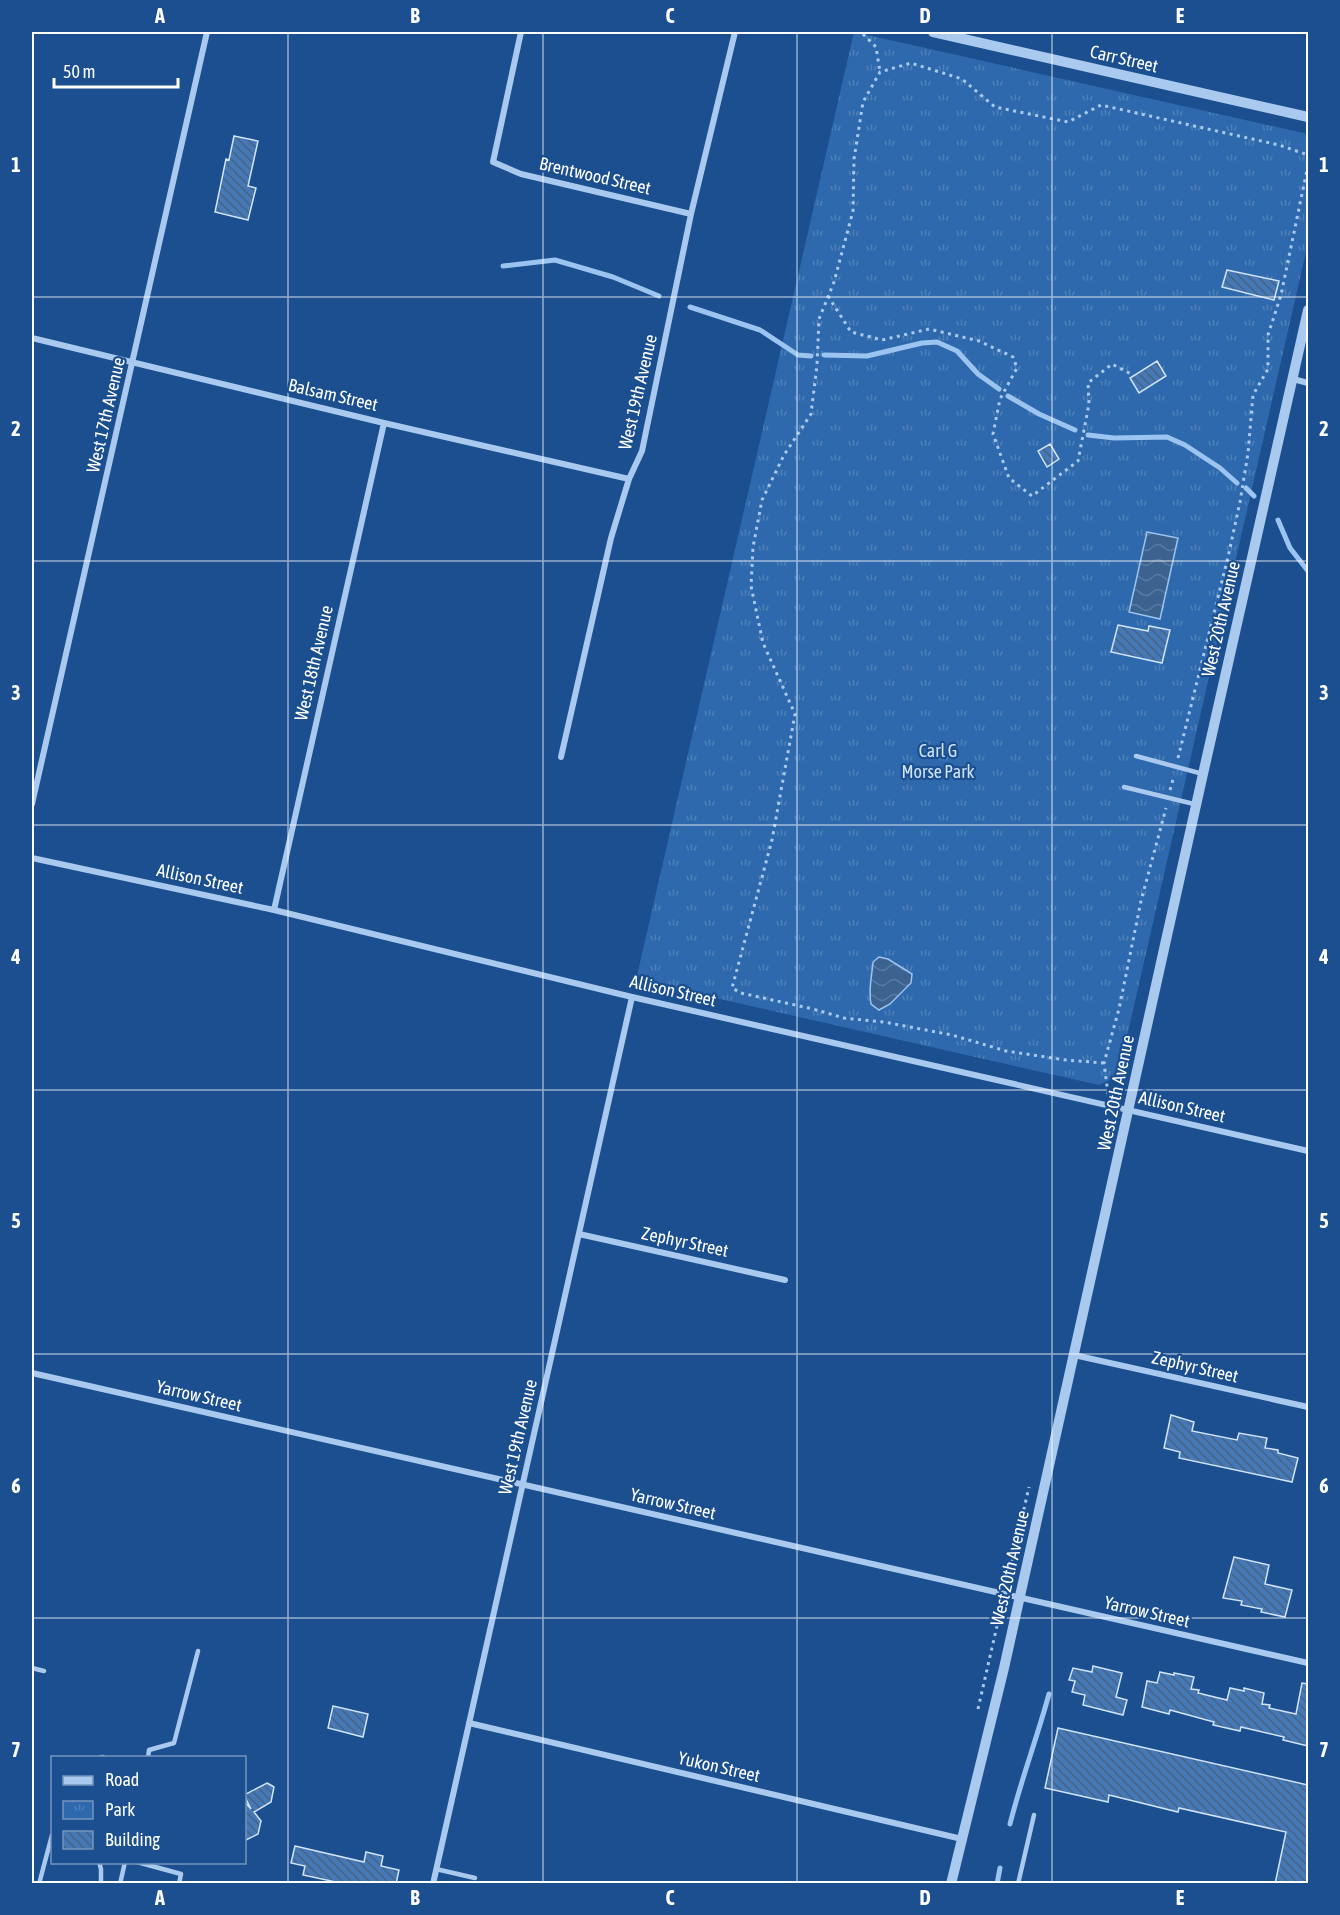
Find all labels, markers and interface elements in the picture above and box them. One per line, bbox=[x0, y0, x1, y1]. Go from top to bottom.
text: A bbox=[154, 4, 165, 27]
text: B bbox=[410, 4, 420, 27]
text: C bbox=[666, 4, 675, 27]
text: D bbox=[919, 4, 931, 27]
text: E bbox=[1176, 4, 1185, 27]
street label: Carr Street bbox=[1088, 41, 1160, 77]
scale bar bbox=[54, 51, 178, 89]
text: 50 m bbox=[63, 61, 95, 82]
street label: Brentwood Street bbox=[537, 152, 653, 199]
text: 1 bbox=[11, 153, 21, 176]
text: 1 bbox=[1319, 153, 1329, 176]
street label: West 19th Avenue bbox=[614, 332, 661, 452]
street label: West 17th Avenue bbox=[82, 355, 129, 475]
street label: Balsam Street bbox=[286, 374, 380, 415]
text: 2 bbox=[11, 417, 21, 440]
text: 2 bbox=[1319, 417, 1329, 440]
street label: West 20th Avenue bbox=[1197, 559, 1244, 679]
street label: West 18th Avenue bbox=[290, 603, 337, 723]
text: 3 bbox=[11, 681, 21, 704]
text: 3 bbox=[1319, 681, 1329, 704]
park label: Carl G Morse Park bbox=[902, 740, 975, 782]
street label: Allison Street bbox=[155, 859, 245, 898]
text: 4 bbox=[10, 945, 21, 968]
text: 4 bbox=[1318, 945, 1329, 968]
street label: Allison Street bbox=[628, 970, 718, 1011]
street label: West 20th Avenue bbox=[1093, 1033, 1138, 1153]
street label: Allison Street bbox=[1137, 1086, 1227, 1127]
text: 5 bbox=[11, 1209, 21, 1232]
text: 5 bbox=[1319, 1209, 1329, 1232]
street label: Zephyr Street bbox=[640, 1222, 730, 1261]
street label: Zephyr Street bbox=[1150, 1346, 1240, 1387]
street label: Yarrow Street bbox=[154, 1376, 244, 1416]
street label: West 19th Avenue bbox=[494, 1377, 541, 1497]
text: 6 bbox=[11, 1474, 21, 1497]
text: 6 bbox=[1319, 1474, 1329, 1497]
street label: Yarrow Street bbox=[628, 1484, 718, 1524]
street label: West 20th Avenue bbox=[986, 1508, 1033, 1628]
street label: Yarrow Street bbox=[1102, 1592, 1192, 1632]
text: 7 bbox=[11, 1738, 21, 1761]
text: 7 bbox=[1319, 1738, 1329, 1761]
street label: Yukon Street bbox=[676, 1747, 762, 1786]
legend bbox=[51, 1756, 246, 1864]
text: Road bbox=[105, 1769, 139, 1790]
text: Park bbox=[105, 1799, 135, 1820]
text: Building bbox=[105, 1829, 160, 1850]
text: A bbox=[154, 1886, 165, 1909]
text: B bbox=[410, 1886, 420, 1909]
text: C bbox=[666, 1886, 675, 1909]
text: D bbox=[919, 1886, 931, 1909]
text: E bbox=[1176, 1886, 1185, 1909]

